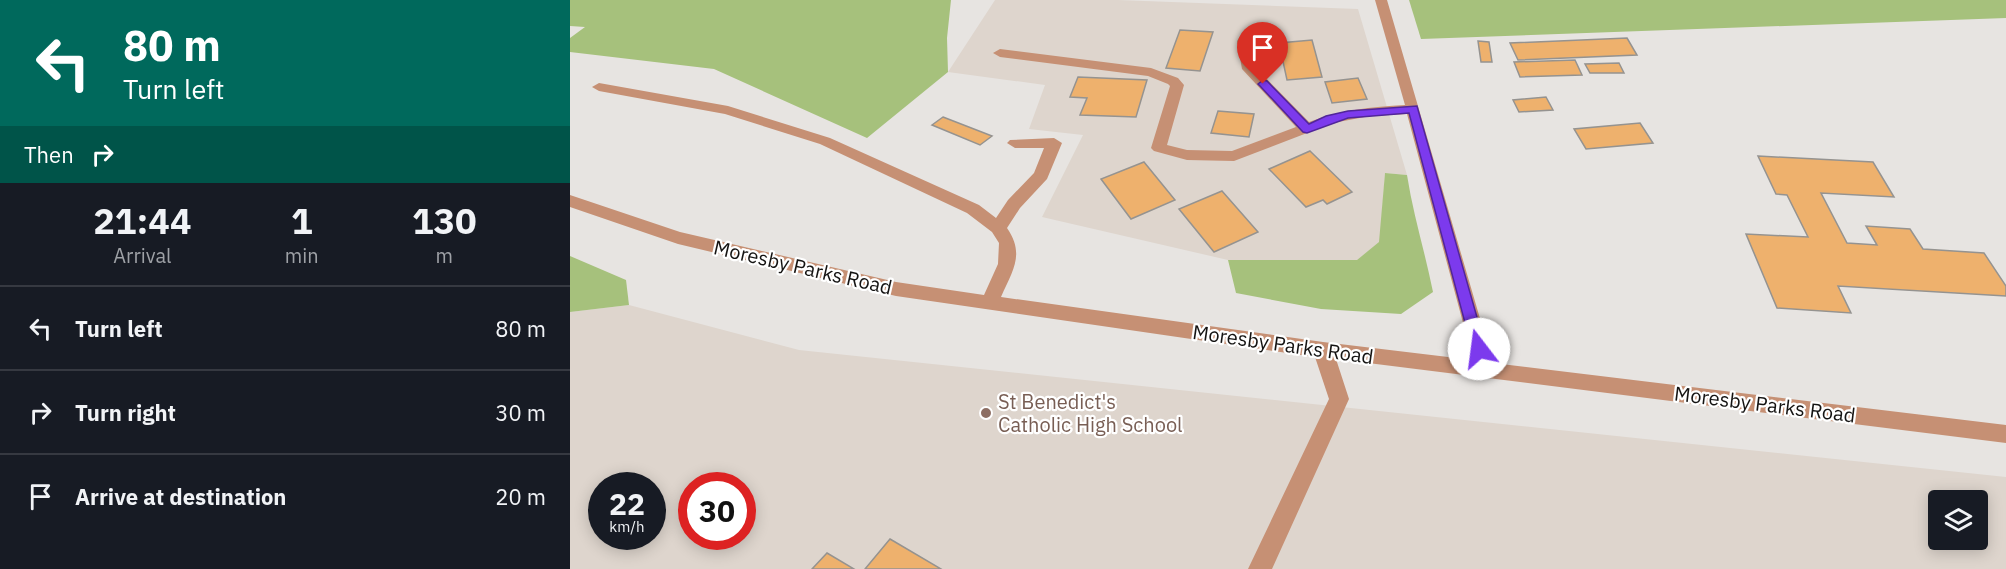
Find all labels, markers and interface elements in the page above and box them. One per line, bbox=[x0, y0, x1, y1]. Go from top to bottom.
text: 80 m bbox=[123, 18, 221, 73]
pin bbox=[1237, 22, 1288, 84]
icon: left bbox=[24, 24, 102, 102]
icon: arrive bbox=[1246, 31, 1279, 64]
text: Turn left bbox=[123, 71, 224, 106]
icon: right bbox=[86, 138, 119, 171]
text: Then bbox=[24, 140, 74, 169]
text: 21:44 bbox=[93, 197, 192, 244]
text: 1 bbox=[291, 197, 313, 244]
text: 130 bbox=[412, 197, 477, 244]
street label: Moresby Parks Road bbox=[711, 233, 895, 301]
text: Arrival bbox=[113, 242, 172, 269]
text: min bbox=[285, 242, 319, 269]
text: m bbox=[436, 242, 453, 269]
icon: left bbox=[24, 312, 57, 345]
text: Turn left bbox=[75, 314, 163, 343]
text: 80 m bbox=[495, 314, 546, 343]
position arrow bbox=[1447, 317, 1511, 381]
street label: Moresby Parks Road bbox=[1191, 318, 1375, 370]
street label: Moresby Parks Road bbox=[1673, 379, 1857, 429]
place label: St Benedict's Catholic High School bbox=[998, 388, 1183, 438]
icon: right bbox=[24, 396, 57, 429]
text: Turn right bbox=[75, 398, 176, 427]
text: 30 m bbox=[495, 398, 546, 427]
marker: St Benedict's Catholic High School bbox=[979, 406, 993, 420]
speed limit sign: 30 bbox=[678, 472, 756, 550]
icon: arrive bbox=[24, 480, 57, 513]
text: Arrive at destination bbox=[75, 482, 286, 511]
text: 20 m bbox=[495, 482, 546, 511]
text: 22 bbox=[609, 484, 645, 523]
map controls bbox=[1928, 490, 1988, 550]
button: layers bbox=[1928, 490, 1988, 550]
text: km/h bbox=[609, 517, 645, 536]

